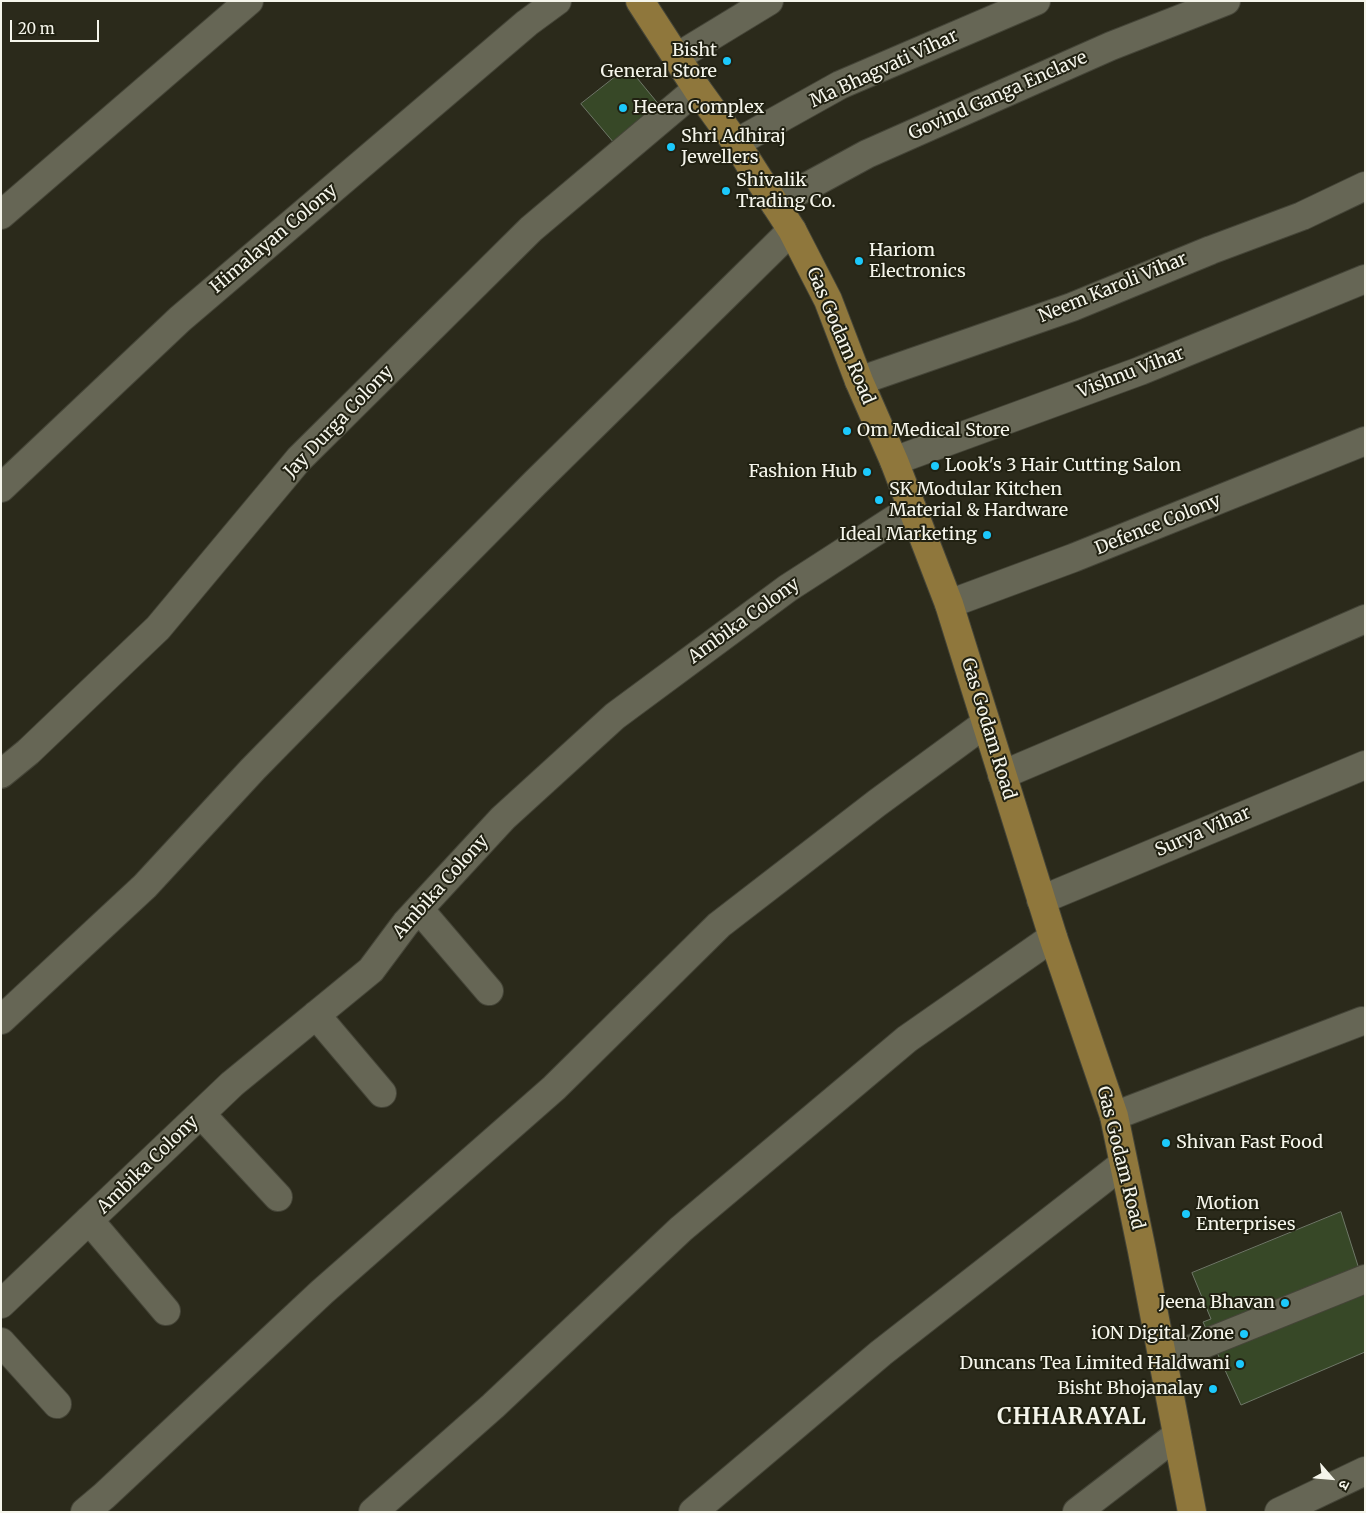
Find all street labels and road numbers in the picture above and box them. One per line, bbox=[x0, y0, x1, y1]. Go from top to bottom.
street label: Ma Bhagvati Vihar bbox=[807, 25, 961, 113]
street label: Govind Ganga Enclave bbox=[905, 47, 1091, 145]
street label: Himalayan Colony bbox=[206, 180, 342, 298]
street label: Neem Karoli Vihar bbox=[1035, 248, 1191, 328]
street label: Gas Godam Road bbox=[801, 264, 879, 408]
street label: Vishnu Vihar bbox=[1075, 343, 1187, 403]
street label: Jay Durga Colony bbox=[280, 361, 398, 483]
street label: Defence Colony bbox=[1092, 490, 1224, 560]
street label: Ambika Colony bbox=[684, 573, 804, 669]
street label: Gas Godam Road bbox=[956, 656, 1020, 802]
street label: Surya Vihar bbox=[1152, 802, 1254, 862]
street label: Ambika Colony bbox=[389, 831, 493, 943]
street label: Gas Godam Road bbox=[1092, 1084, 1148, 1232]
street label: Ambika Colony bbox=[93, 1111, 203, 1219]

